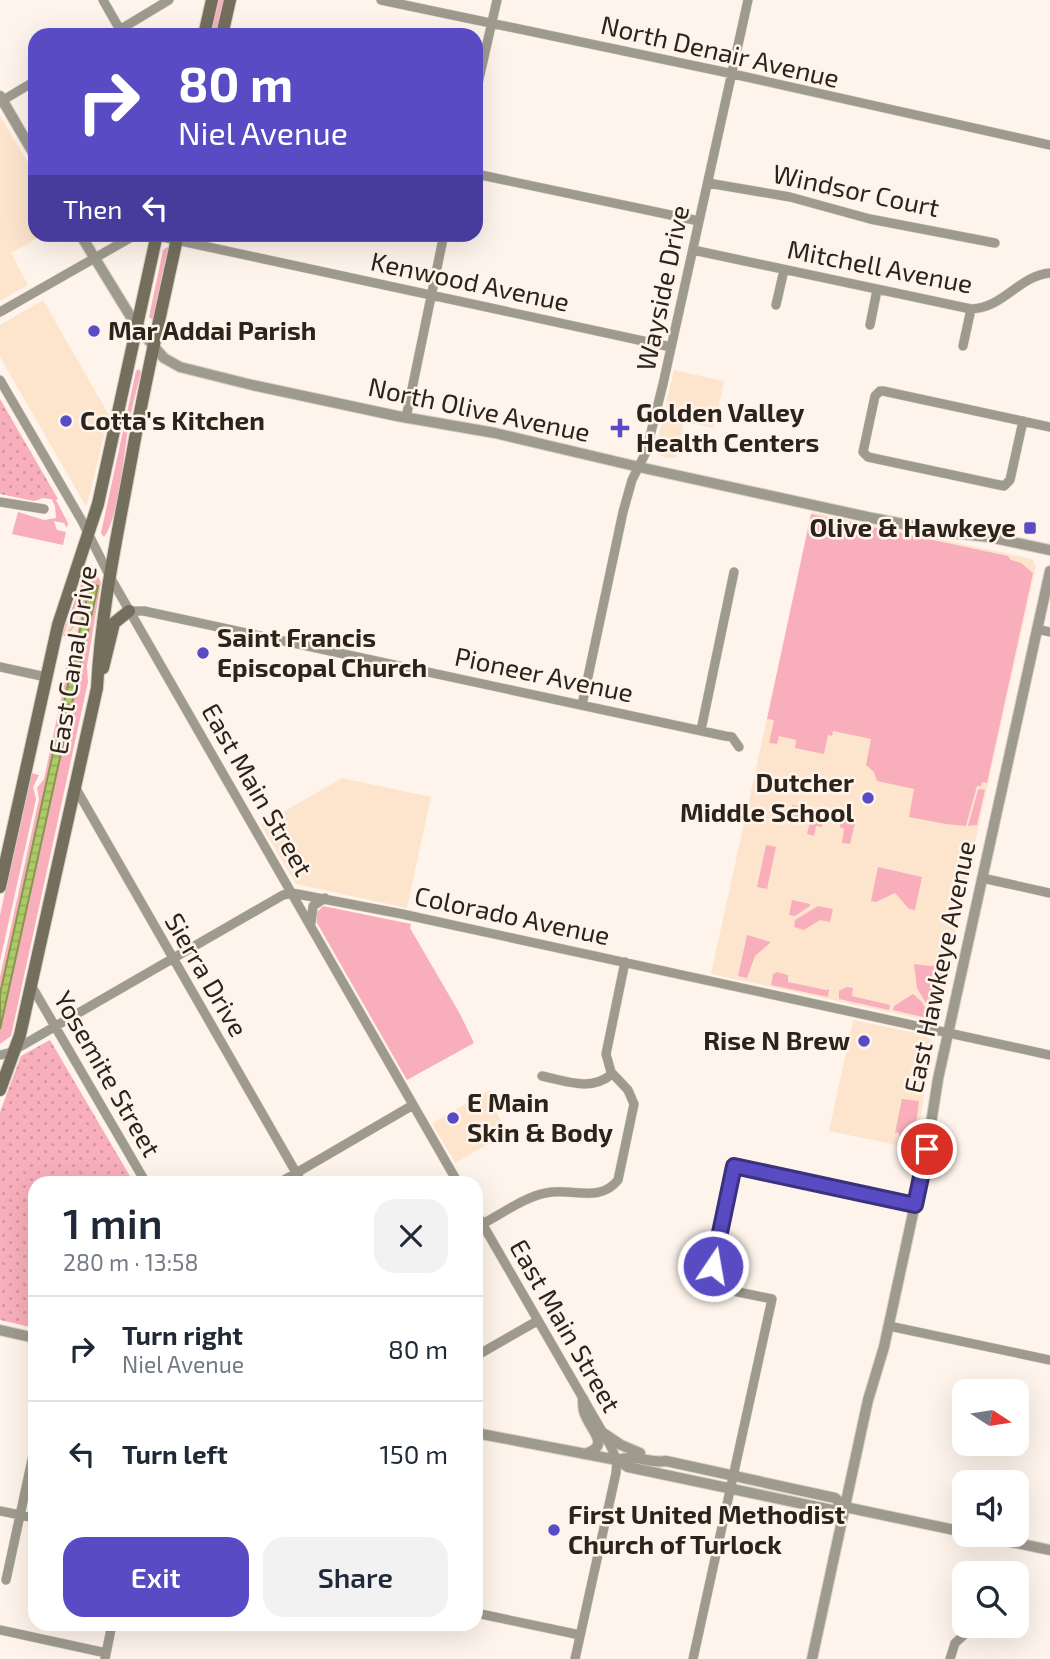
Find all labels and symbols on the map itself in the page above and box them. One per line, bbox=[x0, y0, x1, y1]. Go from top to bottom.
street label: North Denair Avenue bbox=[598, 8, 842, 93]
street label: Windsor Court bbox=[770, 157, 943, 222]
street label: Wayside Drive bbox=[629, 202, 694, 373]
street label: Mitchell Avenue bbox=[785, 232, 976, 299]
street label: Kenwood Avenue bbox=[368, 244, 572, 317]
place label: Mar Addai Parish bbox=[108, 314, 316, 345]
marker: Mar Addai Parish bbox=[86, 323, 102, 339]
street label: North Olive Avenue bbox=[366, 370, 593, 447]
place label: Golden Valley Health Centers bbox=[636, 396, 819, 457]
place label: Cotta's Kitchen bbox=[80, 404, 265, 435]
marker: Cotta's Kitchen bbox=[58, 413, 74, 429]
marker: Golden Valley Health Centers bbox=[610, 418, 630, 438]
place label: Olive & Hawkeye bbox=[809, 511, 1016, 543]
marker: Olive & Hawkeye bbox=[1022, 520, 1038, 536]
street label: East Canal Drive bbox=[41, 563, 102, 756]
place label: Saint Francis Episcopal Church bbox=[217, 621, 427, 682]
street label: Pioneer Avenue bbox=[452, 639, 636, 708]
marker: Saint Francis Episcopal Church bbox=[195, 645, 211, 661]
street label: East Main Street bbox=[196, 697, 320, 881]
place label: Dutcher Middle School bbox=[680, 766, 854, 827]
marker: Dutcher Middle School bbox=[860, 790, 876, 806]
street label: East Hawkeye Avenue bbox=[897, 838, 980, 1096]
street label: Colorado Avenue bbox=[412, 879, 613, 950]
street label: Sierra Drive bbox=[159, 907, 255, 1042]
street label: Yosemite Street bbox=[48, 985, 168, 1162]
place label: Rise N Brew bbox=[703, 1024, 850, 1055]
marker: Rise N Brew bbox=[856, 1033, 872, 1049]
place label: E Main Skin & Body bbox=[467, 1086, 613, 1148]
marker: E Main Skin & Body bbox=[445, 1110, 461, 1126]
pin bbox=[897, 1119, 957, 1179]
position arrow bbox=[676, 1229, 750, 1303]
street label: East Main Street bbox=[504, 1233, 628, 1417]
north arrow bbox=[952, 1379, 1029, 1456]
place label: First United Methodist Church of Turlock bbox=[568, 1498, 846, 1559]
marker: First United Methodist Church of Turlock bbox=[546, 1522, 562, 1538]

